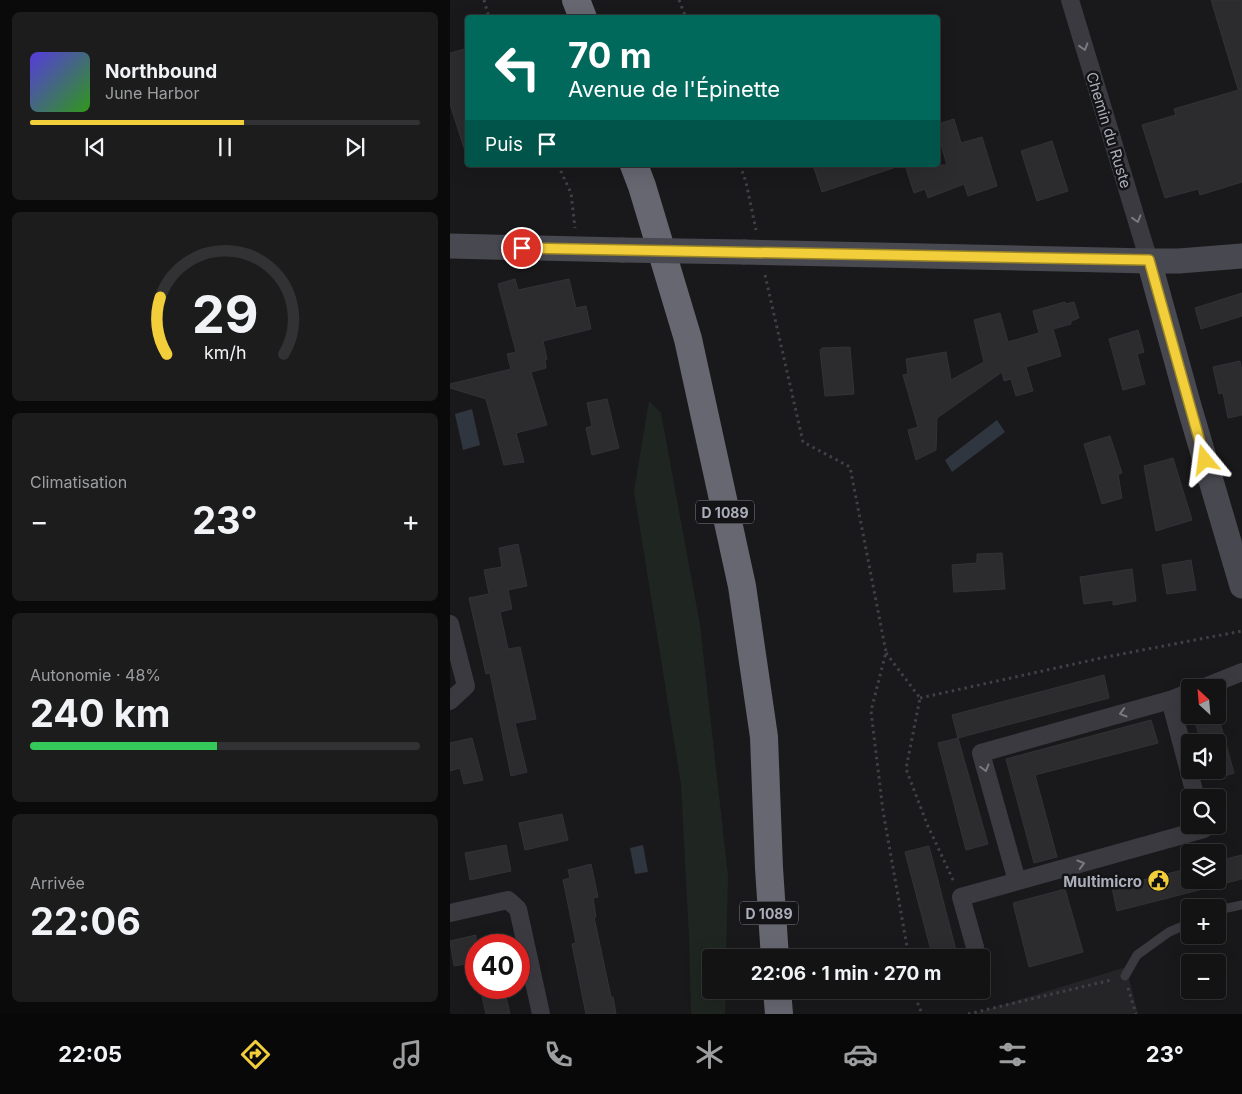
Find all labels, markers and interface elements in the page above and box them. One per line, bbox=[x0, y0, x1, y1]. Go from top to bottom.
text: 70 m bbox=[568, 34, 652, 76]
icon: left bbox=[485, 35, 550, 100]
one-way arrow bbox=[1078, 42, 1088, 50]
text: Northbound bbox=[105, 60, 217, 83]
street label: Chemin du Ruste bbox=[1082, 70, 1136, 190]
text: Avenue de l'Épinette bbox=[568, 76, 780, 102]
text: June Harbor bbox=[105, 83, 199, 103]
icon: arrive bbox=[533, 130, 561, 158]
icon: previous bbox=[81, 133, 109, 161]
icon: pause bbox=[211, 133, 239, 161]
icon: next bbox=[341, 133, 369, 161]
text: Puis bbox=[485, 133, 523, 156]
one-way arrow bbox=[1131, 214, 1141, 222]
pin bbox=[501, 227, 543, 269]
icon: arrive bbox=[508, 234, 536, 262]
text: 29 bbox=[192, 283, 258, 346]
text: km/h bbox=[204, 342, 246, 363]
position arrow bbox=[1178, 433, 1230, 485]
text: Climatisation bbox=[30, 472, 127, 492]
text: 23° bbox=[192, 497, 258, 543]
road number: D 1089 bbox=[696, 501, 754, 524]
text: − bbox=[30, 504, 49, 538]
text: + bbox=[401, 504, 420, 538]
text: Autonomie · 48% bbox=[30, 665, 161, 685]
north arrow bbox=[1181, 679, 1226, 724]
map controls bbox=[1181, 679, 1226, 999]
text: 240 km bbox=[30, 690, 170, 736]
one-way arrow bbox=[1119, 708, 1128, 718]
button: sound bbox=[1181, 734, 1226, 779]
one-way arrow bbox=[980, 763, 990, 771]
button: search bbox=[1181, 789, 1226, 834]
button: layers bbox=[1181, 844, 1226, 889]
one-way arrow bbox=[1076, 859, 1084, 869]
public building icon: Multimicro bbox=[1146, 869, 1170, 893]
place label: Multimicro bbox=[1063, 872, 1142, 891]
text: Arrivée bbox=[30, 873, 85, 893]
text: 22:06 bbox=[30, 898, 141, 944]
button: + bbox=[1181, 899, 1226, 944]
road number: D 1089 bbox=[740, 901, 798, 924]
speed limit sign: 40 bbox=[465, 934, 530, 999]
button: − bbox=[1181, 954, 1226, 999]
text: 22:06 · 1 min · 270 m bbox=[751, 962, 941, 985]
icon: directions bbox=[238, 1037, 273, 1072]
icon: music bbox=[390, 1037, 425, 1072]
icon: phone bbox=[541, 1037, 576, 1072]
icon: climate bbox=[692, 1037, 727, 1072]
icon: car bbox=[843, 1037, 878, 1072]
icon: filters bbox=[995, 1037, 1030, 1072]
text: 22:05 bbox=[58, 1041, 122, 1067]
text: 23° bbox=[1146, 1041, 1184, 1067]

